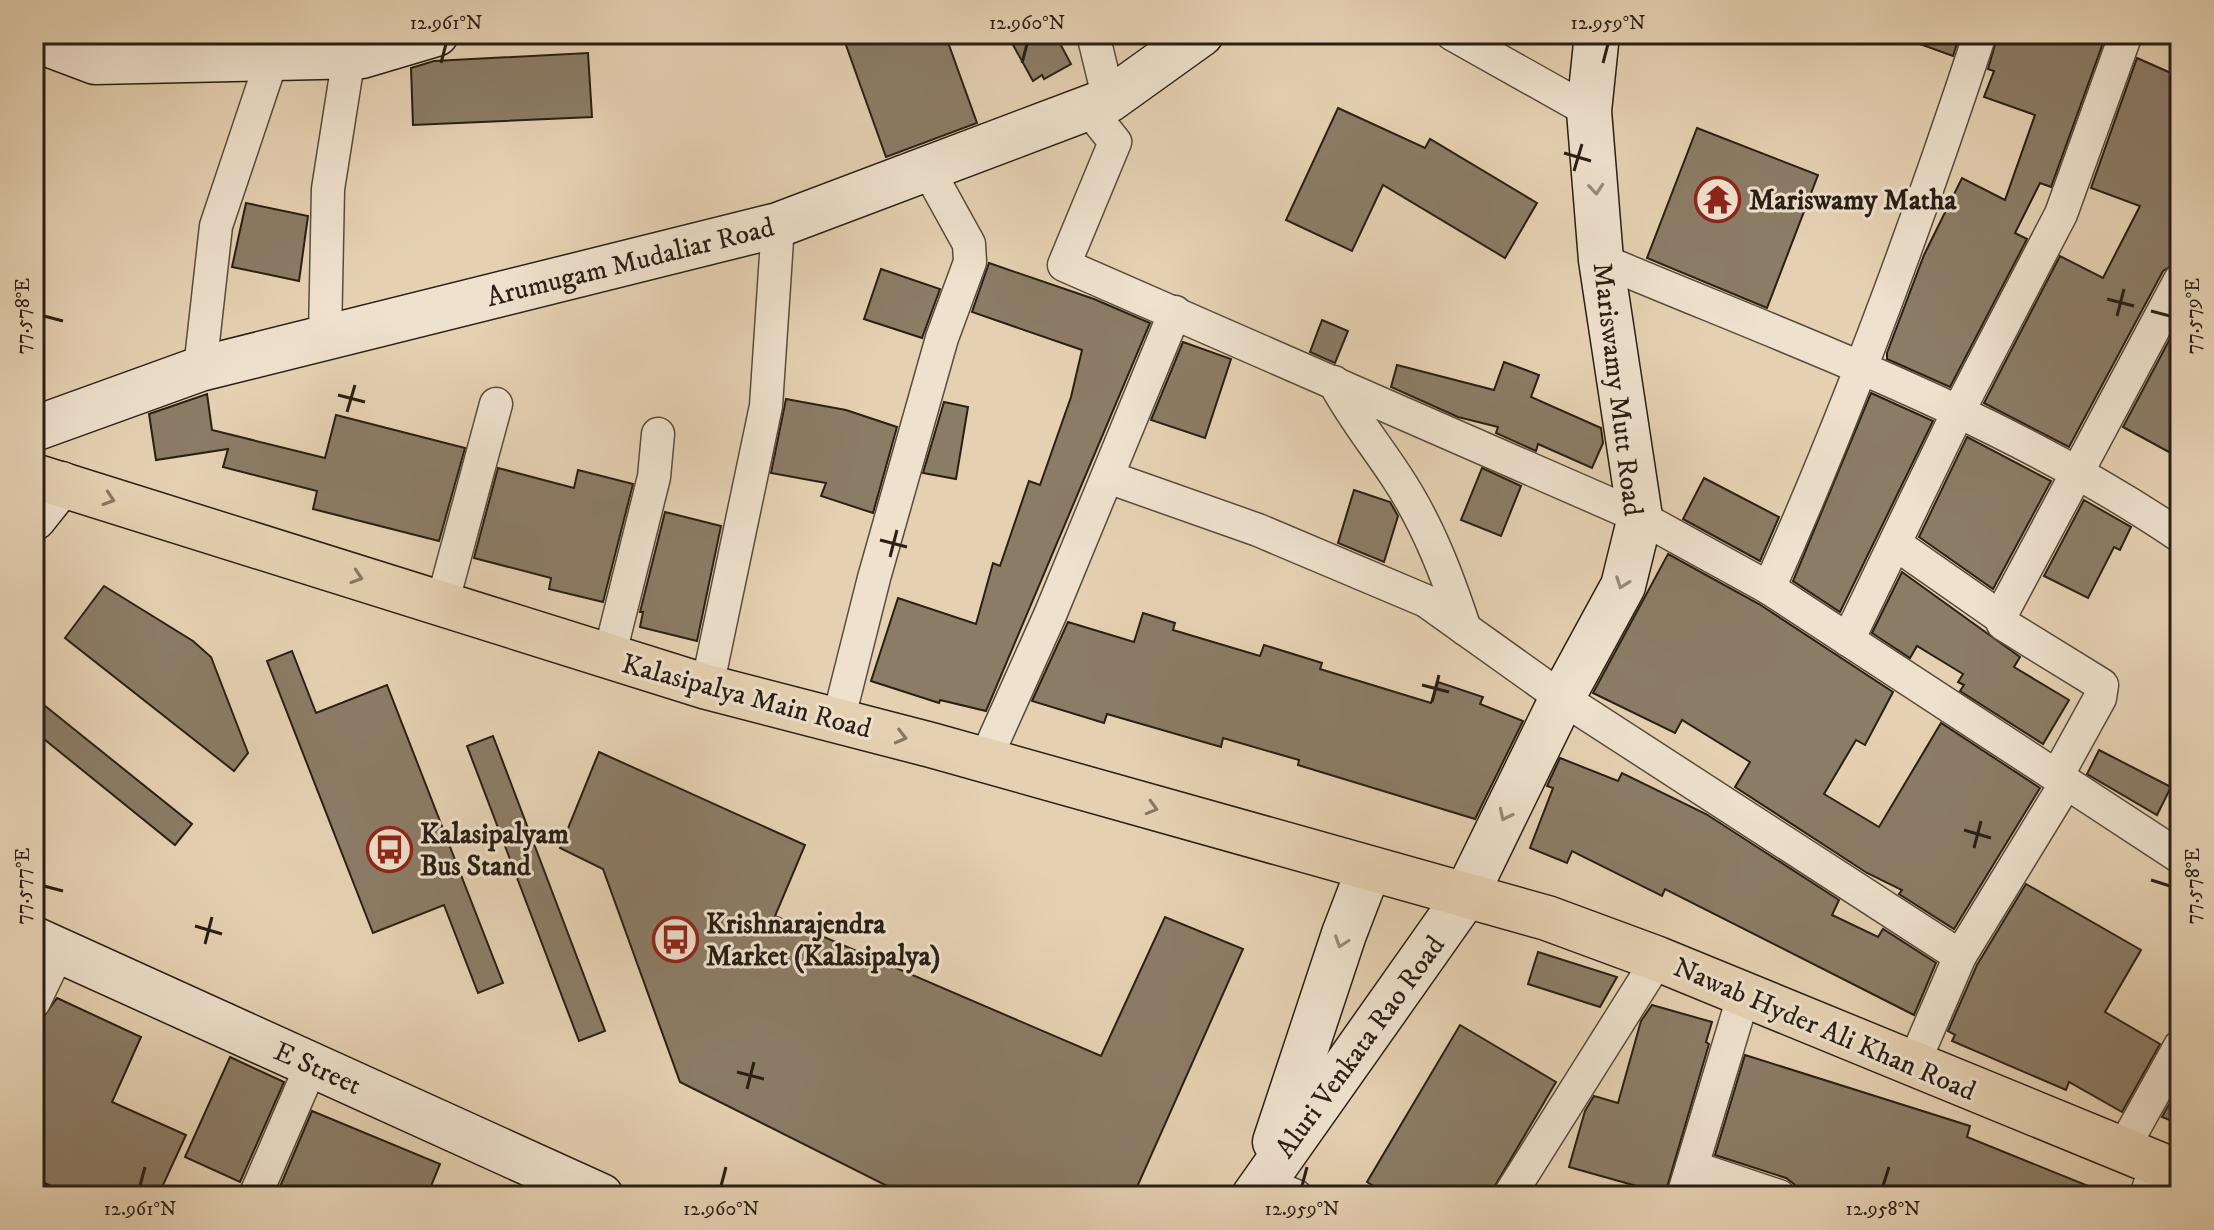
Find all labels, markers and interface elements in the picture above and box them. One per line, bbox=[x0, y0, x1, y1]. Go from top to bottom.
text: 12.961°N bbox=[410, 11, 482, 36]
text: 12.960°N bbox=[989, 11, 1065, 36]
text: 12.959°N bbox=[1571, 11, 1645, 36]
temple icon: Mariswamy Matha bbox=[1694, 175, 1742, 223]
one-way arrow bbox=[1587, 183, 1604, 196]
place label: Mariswamy Matha bbox=[1749, 183, 1957, 218]
street label: Arumugam Mudaliar Road bbox=[483, 210, 778, 315]
street label: Mariswamy Mutt Road bbox=[1585, 261, 1650, 518]
text: 77.578°E bbox=[11, 278, 36, 354]
text: 77.579°E bbox=[2181, 278, 2206, 354]
one-way arrow bbox=[101, 489, 115, 505]
one-way arrow bbox=[349, 568, 363, 584]
one-way arrow bbox=[1615, 575, 1632, 589]
street label: Kalasipalya Main Road bbox=[618, 646, 875, 747]
one-way arrow bbox=[894, 728, 908, 745]
one-way arrow bbox=[1144, 798, 1158, 815]
one-way arrow bbox=[1499, 806, 1514, 821]
place label: Kalasipalyam Bus Stand bbox=[420, 817, 569, 884]
bus stop icon: Kalasipalyam Bus Stand bbox=[365, 825, 413, 873]
text: 77.577°E bbox=[11, 847, 36, 925]
text: 77.578°E bbox=[2181, 848, 2206, 924]
place label: Krishnarajendra Market (Kalasipalya) bbox=[706, 907, 940, 974]
bus stop icon: Krishnarajendra Market (Kalasipalya) bbox=[651, 915, 699, 963]
street label: Aluri Venkata Rao Road bbox=[1268, 929, 1453, 1165]
one-way arrow bbox=[1335, 934, 1351, 948]
street label: Nawab Hyder Ali Khan Road bbox=[1668, 950, 1981, 1109]
street label: E Street bbox=[268, 1034, 367, 1103]
text: 12.961°N bbox=[104, 1197, 176, 1222]
text: 12.960°N bbox=[683, 1197, 759, 1222]
text: 12.959°N bbox=[1265, 1197, 1339, 1222]
text: 12.958°N bbox=[1846, 1197, 1920, 1222]

